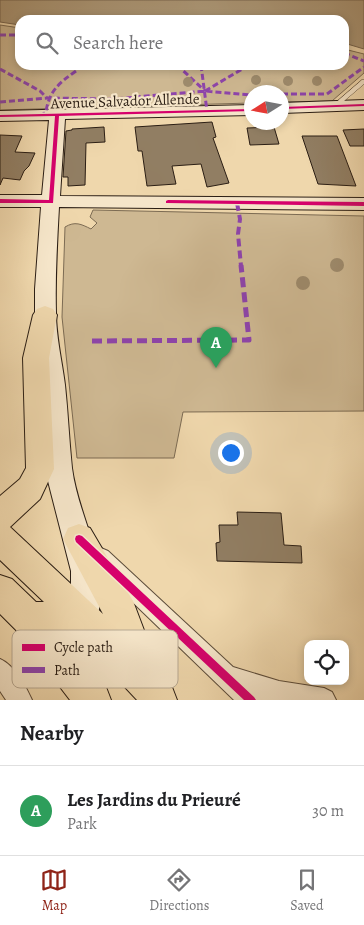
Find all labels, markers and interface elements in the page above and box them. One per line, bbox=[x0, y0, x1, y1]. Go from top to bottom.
search box bbox=[15, 15, 349, 70]
icon: search bbox=[33, 29, 61, 57]
text: Search here bbox=[73, 30, 163, 56]
north arrow bbox=[244, 85, 289, 130]
street label: Avenue Salvador Allende bbox=[49, 88, 200, 114]
pin: A bbox=[200, 327, 232, 368]
your location bbox=[218, 440, 244, 466]
legend bbox=[12, 630, 178, 688]
text: Cycle path bbox=[54, 638, 114, 657]
map controls bbox=[304, 640, 349, 685]
button: locate bbox=[304, 640, 349, 685]
text: Path bbox=[54, 661, 81, 680]
text: Nearby bbox=[20, 719, 83, 747]
text: Les Jardins du Prieuré bbox=[67, 787, 241, 813]
text: A bbox=[31, 800, 41, 822]
text: 30 m bbox=[312, 800, 344, 822]
text: Park bbox=[67, 813, 97, 835]
tab: Map bbox=[40, 866, 68, 915]
tab: Directions bbox=[149, 866, 209, 915]
tab: Saved bbox=[290, 866, 324, 915]

